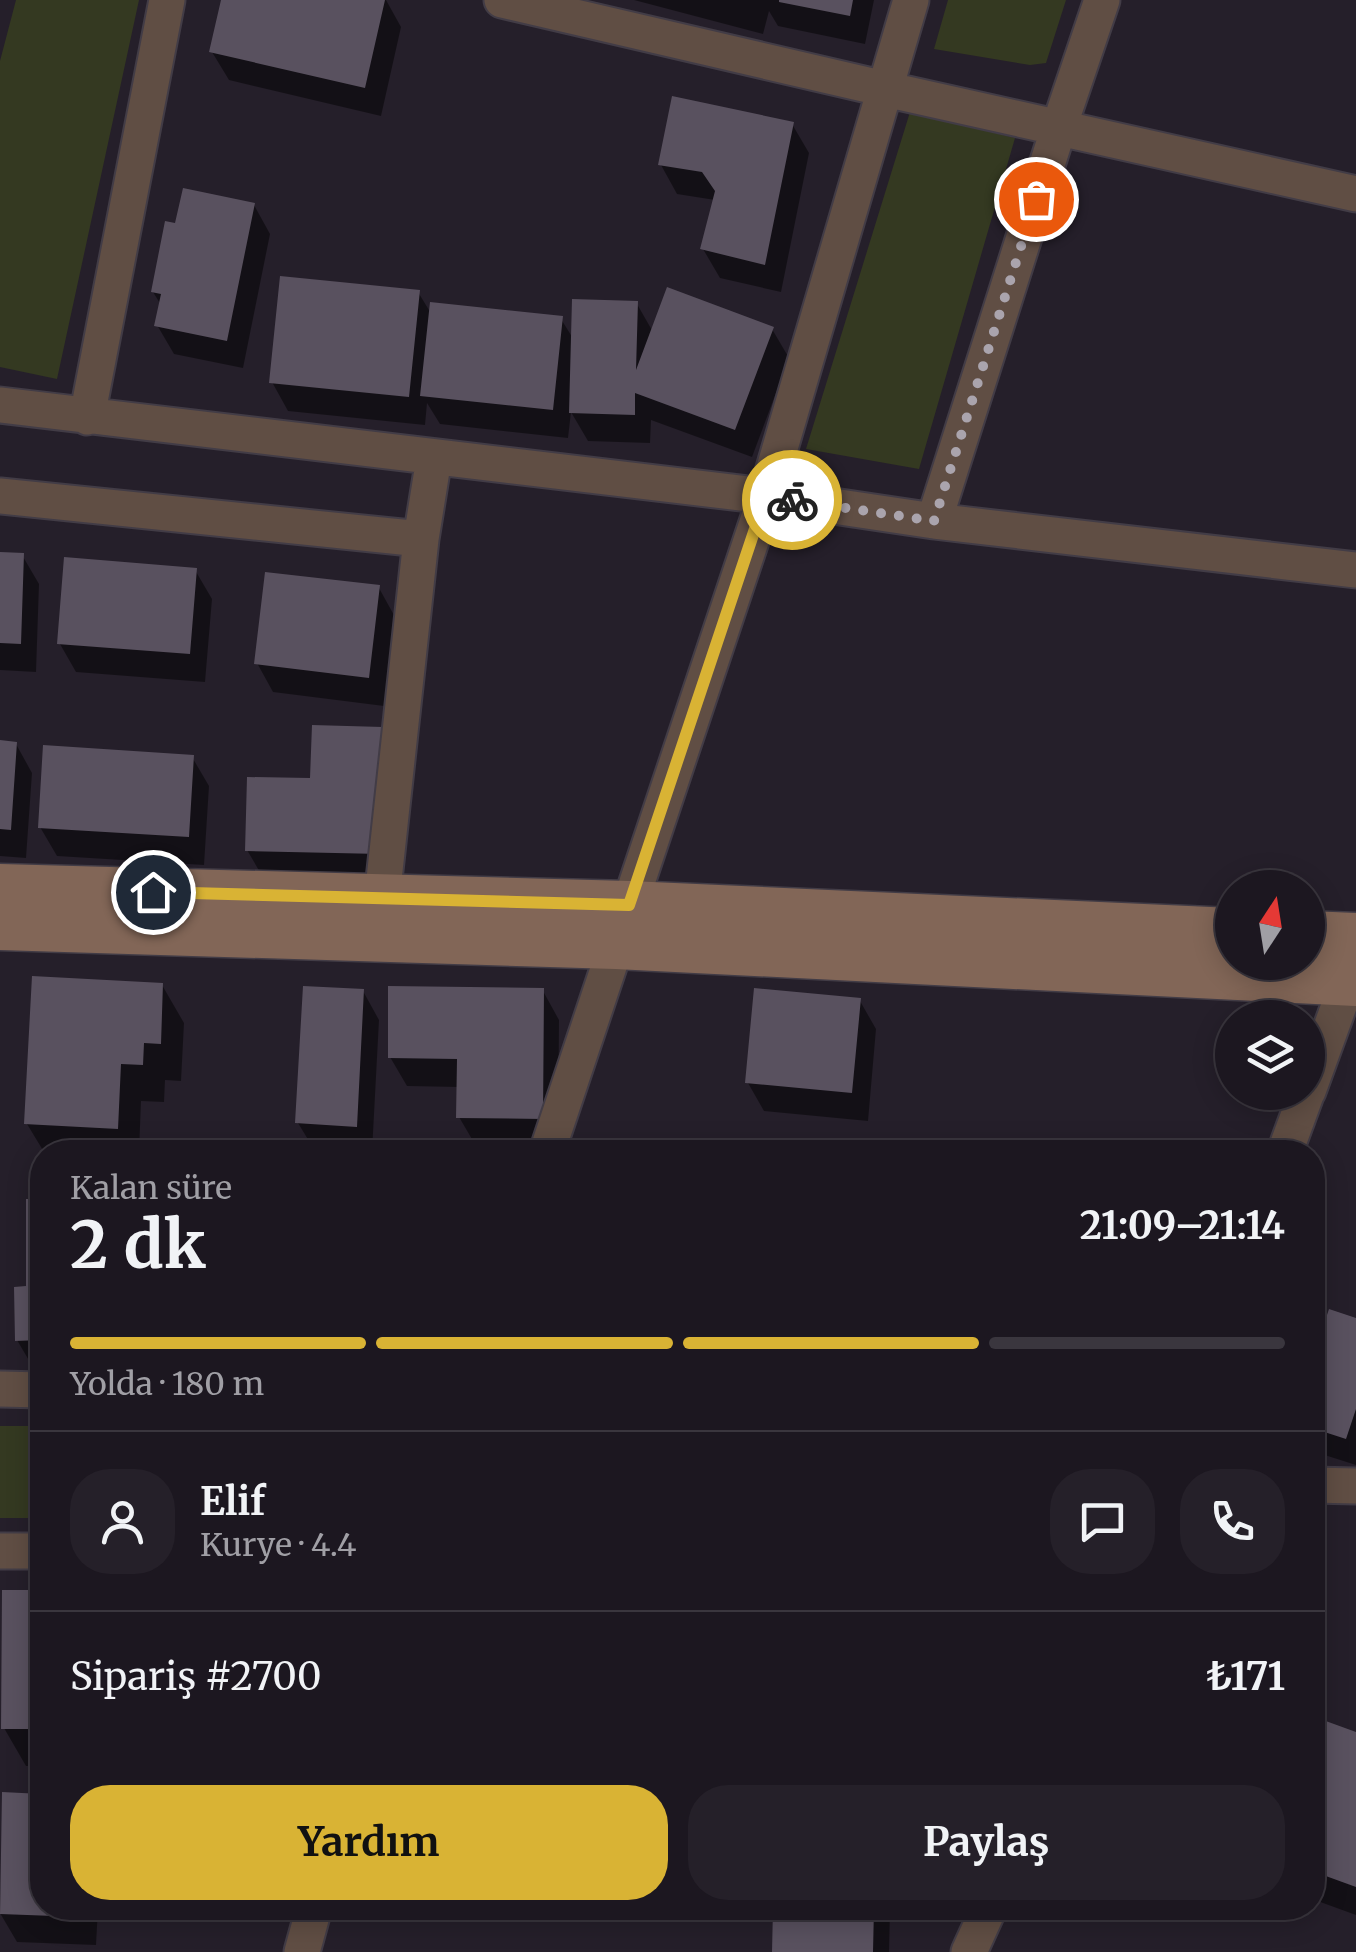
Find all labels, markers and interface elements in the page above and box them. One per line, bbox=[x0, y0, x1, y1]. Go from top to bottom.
pin bbox=[994, 157, 1079, 242]
icon: bag bbox=[1009, 172, 1064, 227]
courier bbox=[742, 450, 842, 550]
icon: bike bbox=[765, 473, 820, 528]
pin bbox=[111, 850, 196, 935]
icon: home bbox=[126, 865, 181, 920]
north arrow bbox=[1215, 870, 1325, 980]
map controls bbox=[1215, 870, 1325, 1110]
button: layers bbox=[1215, 1000, 1325, 1110]
text: Kalan süre bbox=[70, 1168, 232, 1208]
text: 21:09–21:14 bbox=[1080, 1202, 1285, 1249]
text: 2 dk bbox=[70, 1204, 206, 1286]
text: Yolda · 180 m bbox=[70, 1364, 264, 1404]
button: person bbox=[70, 1469, 175, 1574]
button: chat bbox=[1050, 1469, 1155, 1574]
button: phone bbox=[1180, 1469, 1285, 1574]
text: Elif bbox=[200, 1478, 265, 1525]
text: Kurye · 4.4 bbox=[200, 1525, 357, 1565]
text: Sipariş #2700 bbox=[70, 1653, 322, 1700]
text: ₺171 bbox=[1206, 1653, 1285, 1700]
button: Yardım bbox=[70, 1785, 668, 1900]
button: Paylaş bbox=[688, 1785, 1285, 1900]

